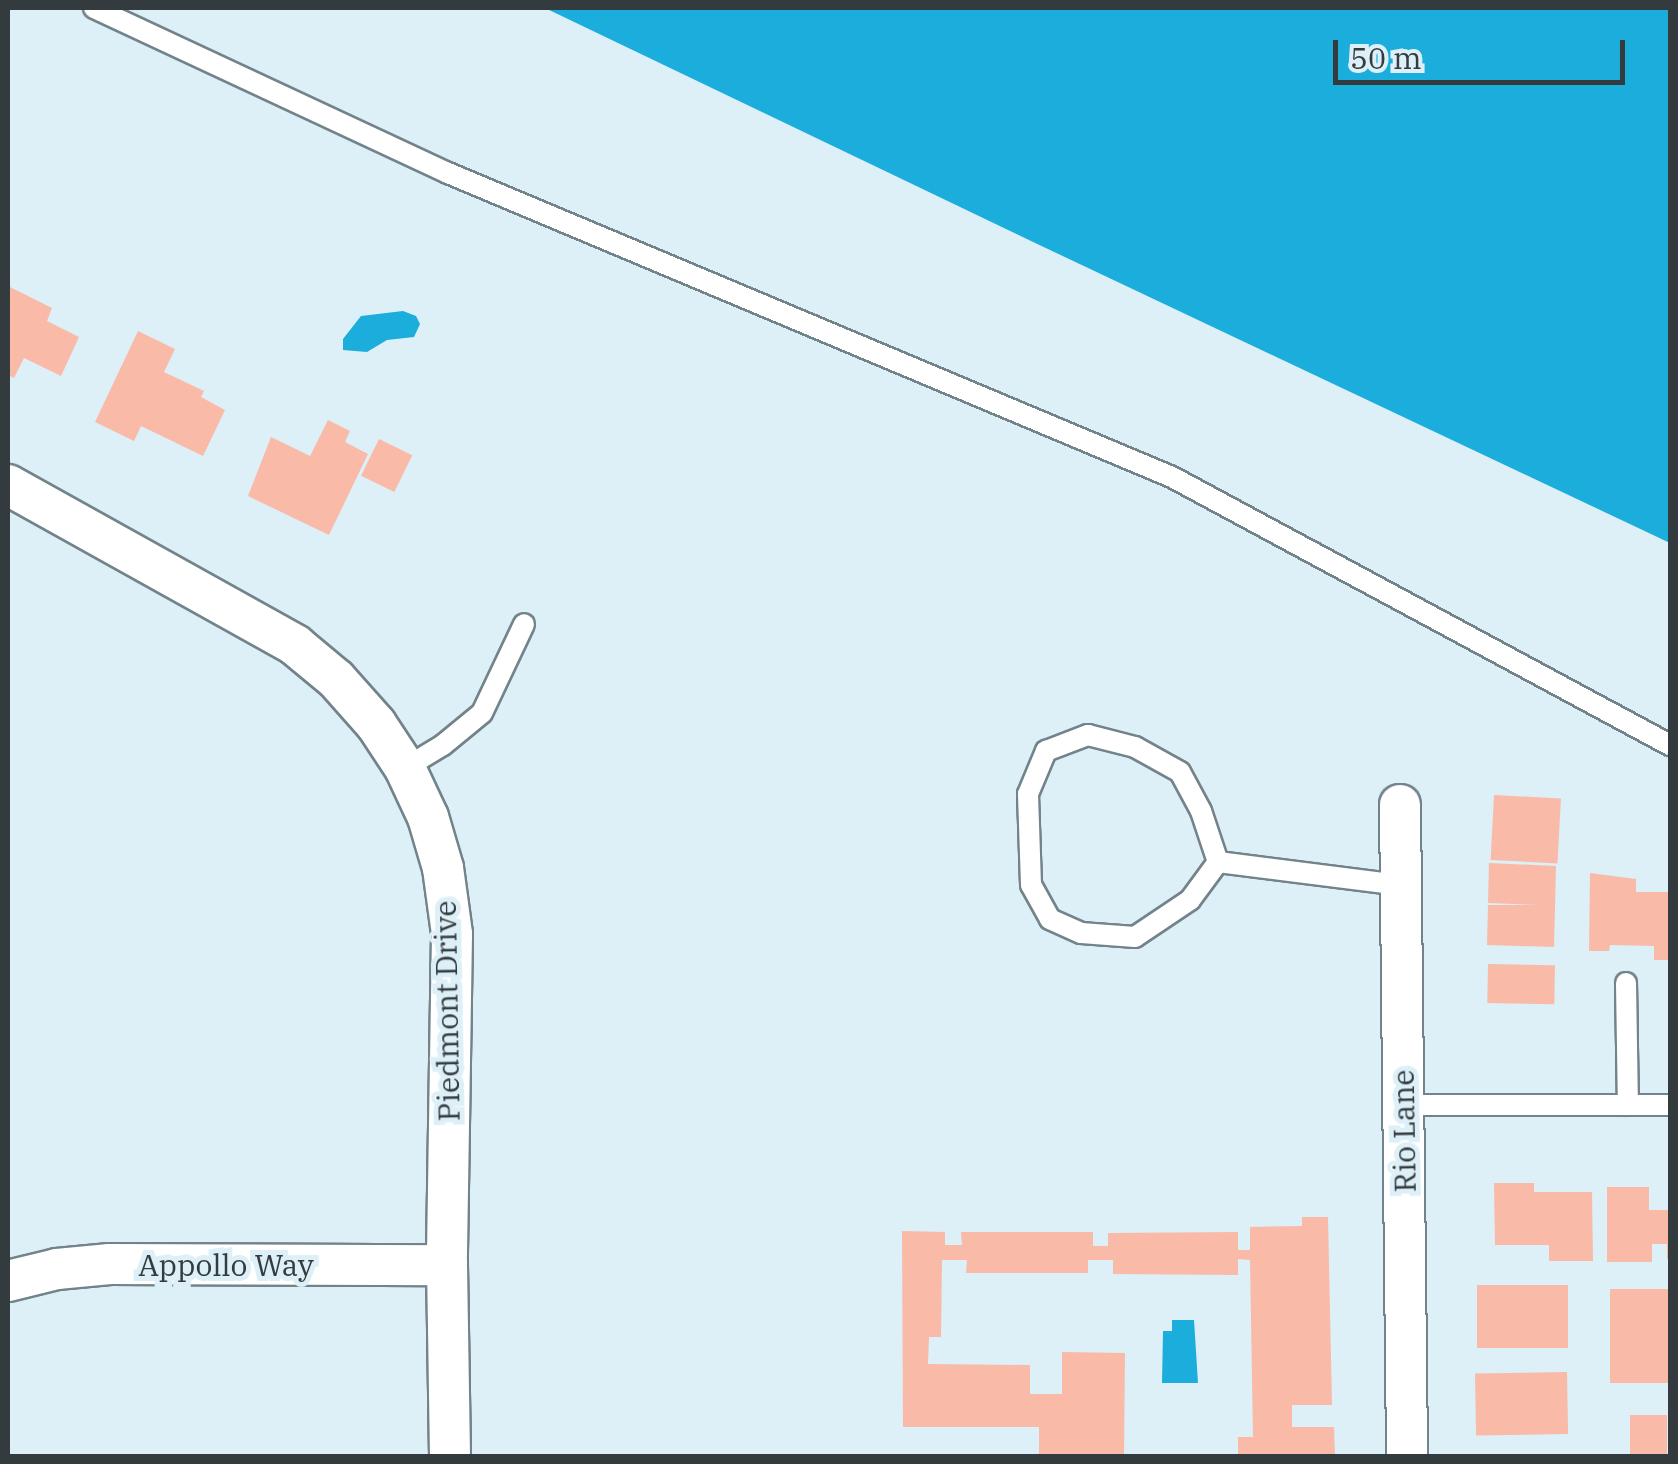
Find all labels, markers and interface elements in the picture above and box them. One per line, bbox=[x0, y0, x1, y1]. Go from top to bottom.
scale bar bbox=[1338, 20, 1630, 82]
text: 50 m bbox=[1350, 38, 1422, 77]
street label: Piedmont Drive bbox=[427, 900, 467, 1122]
street label: Rio Lane bbox=[1385, 1069, 1423, 1193]
street label: Appollo Way bbox=[138, 1247, 314, 1283]

